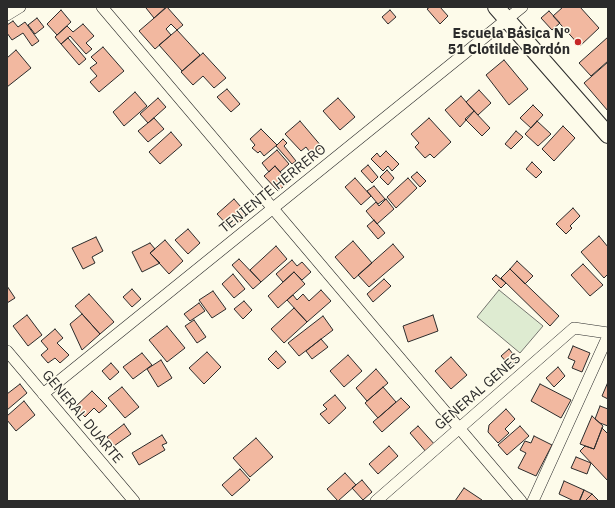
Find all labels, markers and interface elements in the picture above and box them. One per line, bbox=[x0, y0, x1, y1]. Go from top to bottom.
place label: Escuela Básica Nº 51 Clotilde Bordón bbox=[448, 26, 570, 58]
marker: Escuela Básica Nº 51 Clotilde Bordón bbox=[573, 37, 583, 47]
street label: TENIENTE HERRERO bbox=[216, 141, 330, 237]
street label: GENERAL GENES bbox=[432, 350, 524, 434]
street label: GENERAL DUARTE bbox=[38, 367, 126, 467]

